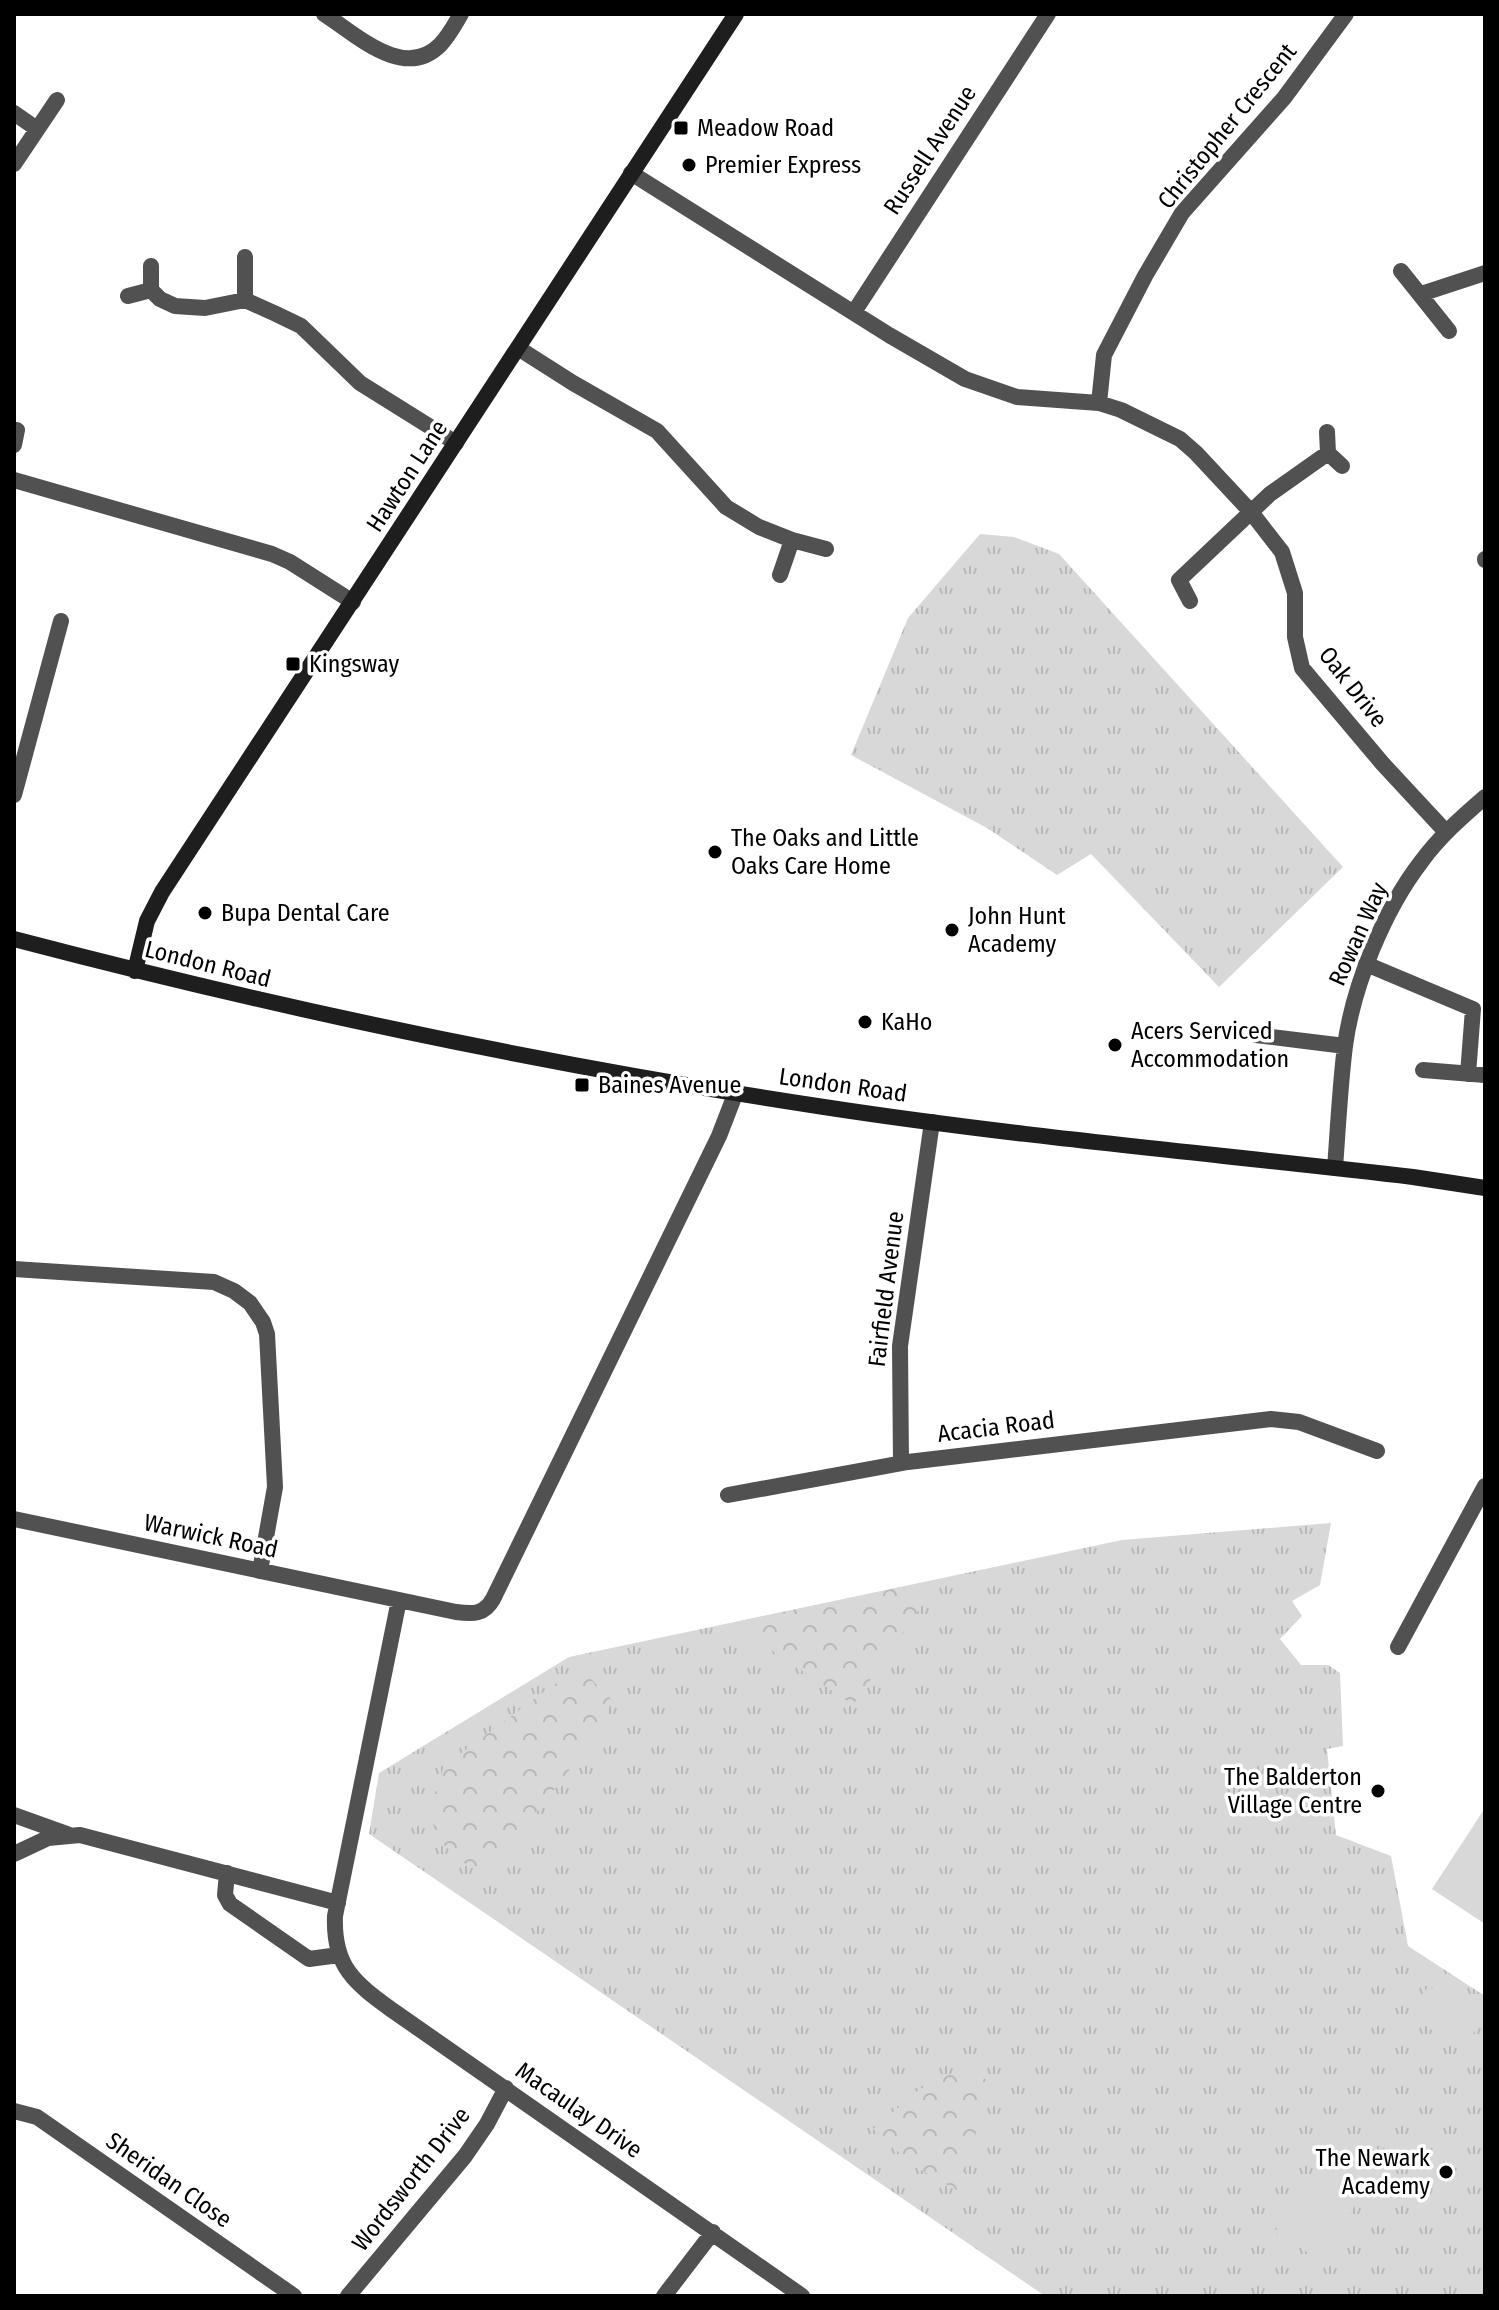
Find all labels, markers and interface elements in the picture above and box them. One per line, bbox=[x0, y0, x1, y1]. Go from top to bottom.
street label: Christopher Crescent bbox=[1152, 38, 1302, 214]
street label: Russell Avenue bbox=[878, 80, 982, 220]
place label: Meadow Road bbox=[697, 114, 834, 142]
marker: Meadow Road bbox=[672, 119, 690, 137]
place label: Premier Express bbox=[705, 151, 861, 179]
marker: Premier Express bbox=[680, 156, 698, 174]
street label: Hawton Lane bbox=[361, 415, 453, 537]
street label: Oak Drive bbox=[1313, 641, 1393, 733]
place label: Kingsway bbox=[309, 650, 399, 678]
marker: Kingsway bbox=[284, 655, 302, 673]
place label: The Oaks and Little Oaks Care Home bbox=[731, 824, 919, 880]
marker: The Oaks and Little Oaks Care Home bbox=[706, 843, 724, 861]
street label: Rowan Way bbox=[1323, 878, 1393, 990]
place label: Bupa Dental Care bbox=[221, 899, 390, 927]
place label: John Hunt Academy bbox=[968, 902, 1066, 958]
marker: Bupa Dental Care bbox=[196, 904, 214, 922]
marker: John Hunt Academy bbox=[943, 921, 961, 939]
street label: London Road bbox=[142, 935, 274, 993]
place label: KaHo bbox=[881, 1008, 932, 1036]
marker: KaHo bbox=[856, 1013, 874, 1031]
place label: Acers Serviced Accommodation bbox=[1131, 1017, 1289, 1073]
marker: Acers Serviced Accommodation bbox=[1106, 1036, 1124, 1054]
street label: London Road bbox=[777, 1062, 909, 1108]
place label: Baines Avenue bbox=[598, 1071, 741, 1099]
marker: Baines Avenue bbox=[573, 1076, 591, 1094]
street label: Fairfield Avenue bbox=[863, 1210, 909, 1368]
street label: Acacia Road bbox=[936, 1406, 1056, 1448]
street label: Warwick Road bbox=[142, 1508, 280, 1564]
place label: The Balderton Village Centre bbox=[1224, 1763, 1362, 1819]
marker: The Balderton Village Centre bbox=[1369, 1782, 1387, 1800]
street label: Macaulay Drive bbox=[510, 2056, 648, 2164]
street label: Wordsworth Drive bbox=[346, 2102, 476, 2256]
street label: Sheridan Close bbox=[101, 2126, 237, 2234]
place label: The Newark Academy bbox=[1316, 2144, 1431, 2200]
marker: The Newark Academy bbox=[1437, 2163, 1455, 2181]

